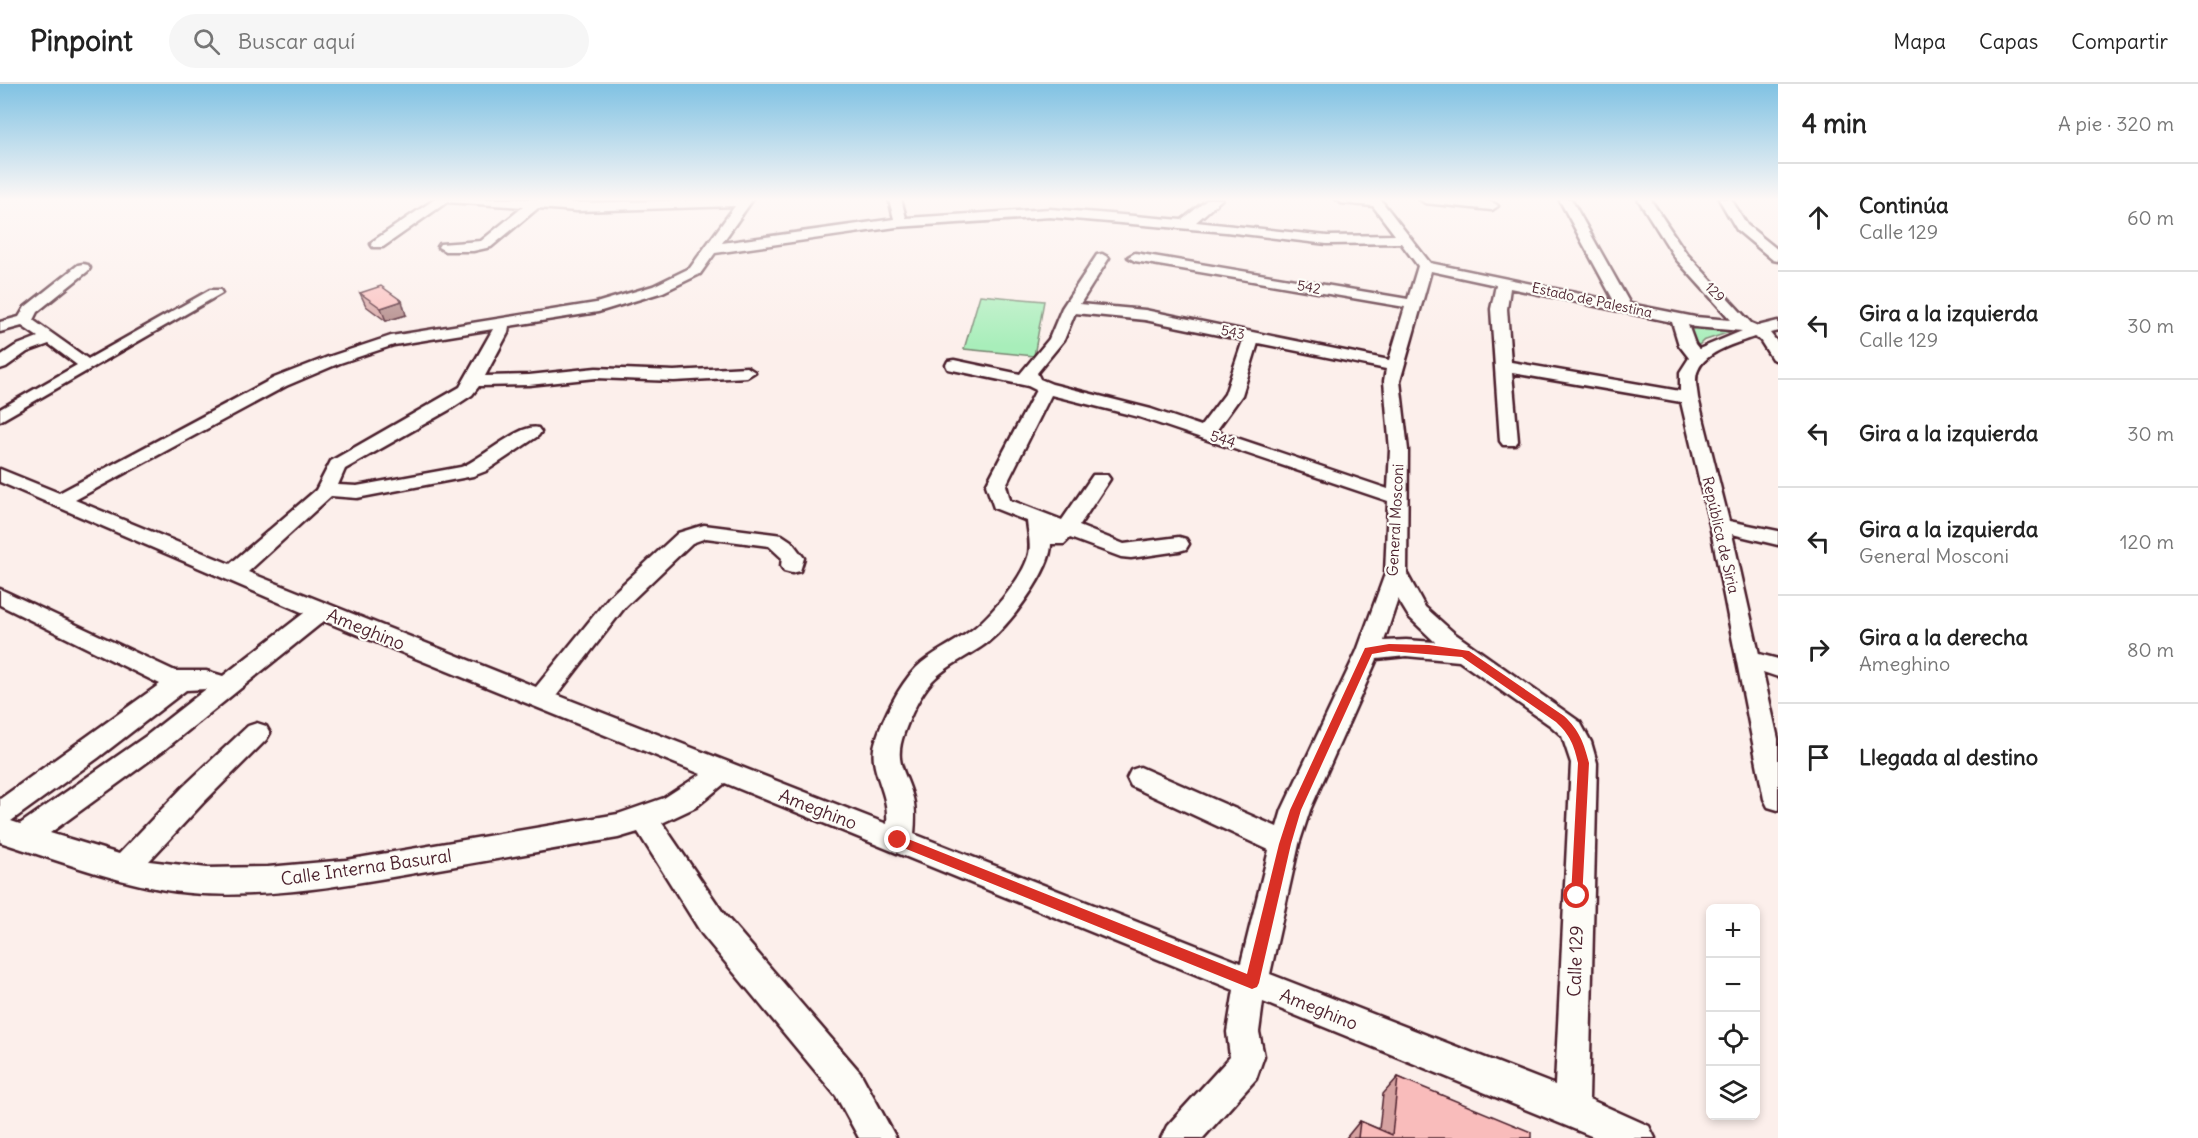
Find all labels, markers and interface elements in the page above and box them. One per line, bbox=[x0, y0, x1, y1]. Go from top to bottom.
search box bbox=[169, 14, 589, 68]
text: Pinpoint bbox=[30, 23, 133, 59]
icon: search bbox=[190, 25, 223, 58]
text: Buscar aquí bbox=[238, 27, 355, 55]
text: Mapa bbox=[1893, 28, 1946, 55]
text: Capas bbox=[1979, 28, 2038, 55]
text: Compartir bbox=[2071, 28, 2168, 55]
text: 4 min bbox=[1802, 107, 1867, 140]
text: A pie · 320 m bbox=[2058, 111, 2174, 136]
text: Continúa bbox=[1859, 191, 1948, 219]
icon: ahead bbox=[1802, 201, 1835, 234]
text: 60 m bbox=[2127, 205, 2174, 230]
text: Calle 129 bbox=[1859, 219, 1938, 244]
street label: 542 bbox=[1296, 276, 1323, 298]
street label: Estado de Palestina bbox=[1530, 278, 1654, 322]
street label: 129 bbox=[1701, 278, 1729, 306]
text: Gira a la izquierda bbox=[1859, 299, 2038, 327]
icon: left bbox=[1802, 309, 1835, 342]
text: 30 m bbox=[2127, 313, 2174, 338]
street label: 543 bbox=[1219, 321, 1247, 343]
text: Calle 129 bbox=[1859, 327, 1938, 352]
icon: left bbox=[1802, 417, 1835, 450]
text: Gira a la izquierda bbox=[1859, 419, 2038, 447]
text: 30 m bbox=[2127, 421, 2174, 446]
street label: 544 bbox=[1208, 426, 1239, 452]
street label: General Mosconi bbox=[1383, 463, 1407, 577]
street label: República de Siria bbox=[1698, 475, 1744, 596]
text: Gira a la izquierda bbox=[1859, 515, 2038, 543]
icon: left bbox=[1802, 525, 1835, 558]
text: 120 m bbox=[2120, 529, 2174, 554]
text: General Mosconi bbox=[1859, 543, 2009, 568]
street label: Ameghino bbox=[324, 603, 408, 655]
text: Gira a la derecha bbox=[1859, 623, 2028, 651]
icon: right bbox=[1802, 633, 1835, 666]
text: 80 m bbox=[2127, 637, 2174, 662]
text: Ameghino bbox=[1859, 651, 1950, 676]
icon: arrive bbox=[1802, 741, 1835, 774]
text: Llegada al destino bbox=[1859, 743, 2038, 771]
street label: Ameghino bbox=[776, 784, 860, 834]
route end bbox=[884, 826, 910, 852]
street label: Calle Interna Basural bbox=[279, 844, 453, 890]
route start bbox=[1563, 882, 1589, 908]
map controls bbox=[1706, 904, 1760, 1120]
button: + bbox=[1706, 904, 1760, 958]
street label: Calle 129 bbox=[1562, 925, 1588, 997]
button: − bbox=[1706, 958, 1760, 1012]
street label: Ameghino bbox=[1277, 983, 1361, 1035]
button: locate bbox=[1706, 1012, 1760, 1066]
button: layers bbox=[1706, 1066, 1760, 1120]

